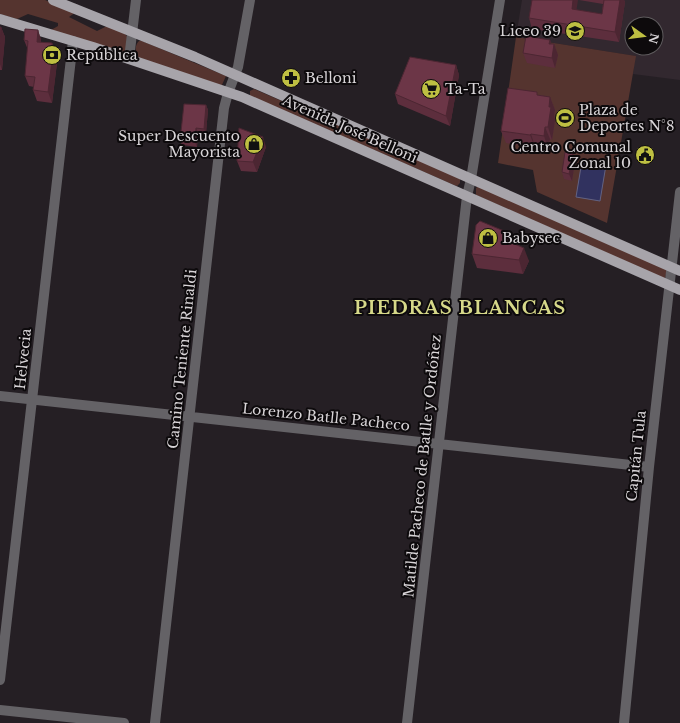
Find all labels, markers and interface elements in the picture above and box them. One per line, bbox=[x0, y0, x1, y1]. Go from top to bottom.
north arrow bbox=[624, 16, 664, 56]
school or university icon: Liceo 39 bbox=[564, 20, 586, 42]
place label: Liceo 39 bbox=[500, 22, 561, 40]
text: N bbox=[646, 32, 662, 46]
bank icon: República bbox=[41, 44, 63, 66]
place label: República bbox=[66, 46, 138, 64]
pharmacy icon: Belloni bbox=[280, 67, 302, 89]
place label: Belloni bbox=[305, 69, 357, 87]
supermarket icon: Ta-Ta bbox=[420, 78, 442, 100]
place label: Ta-Ta bbox=[445, 80, 486, 98]
street label: Avenida José Belloni bbox=[279, 91, 420, 167]
place label: Plaza de Deportes N°8 bbox=[579, 101, 674, 135]
sports icon: Plaza de Deportes N°8 bbox=[554, 107, 576, 129]
place label: Super Descuento Mayorista bbox=[118, 127, 240, 161]
shop icon: Super Descuento Mayorista bbox=[243, 133, 265, 155]
place label: Centro Comunal Zonal 10 bbox=[510, 138, 631, 172]
public building icon: Centro Comunal Zonal 10 bbox=[634, 144, 656, 166]
shop icon: Babysec bbox=[477, 227, 499, 249]
place label: Babysec bbox=[502, 229, 561, 247]
street label: Camino Teniente Rinaldi bbox=[164, 268, 200, 450]
district label: PIEDRAS BLANCAS bbox=[354, 297, 566, 319]
street label: Helvecia bbox=[11, 327, 35, 390]
street label: Matilde Pacheco de Batlle y Ordóñez bbox=[399, 333, 445, 598]
street label: Lorenzo Batlle Pacheco bbox=[241, 399, 411, 435]
street label: Capitán Tula bbox=[622, 409, 650, 503]

